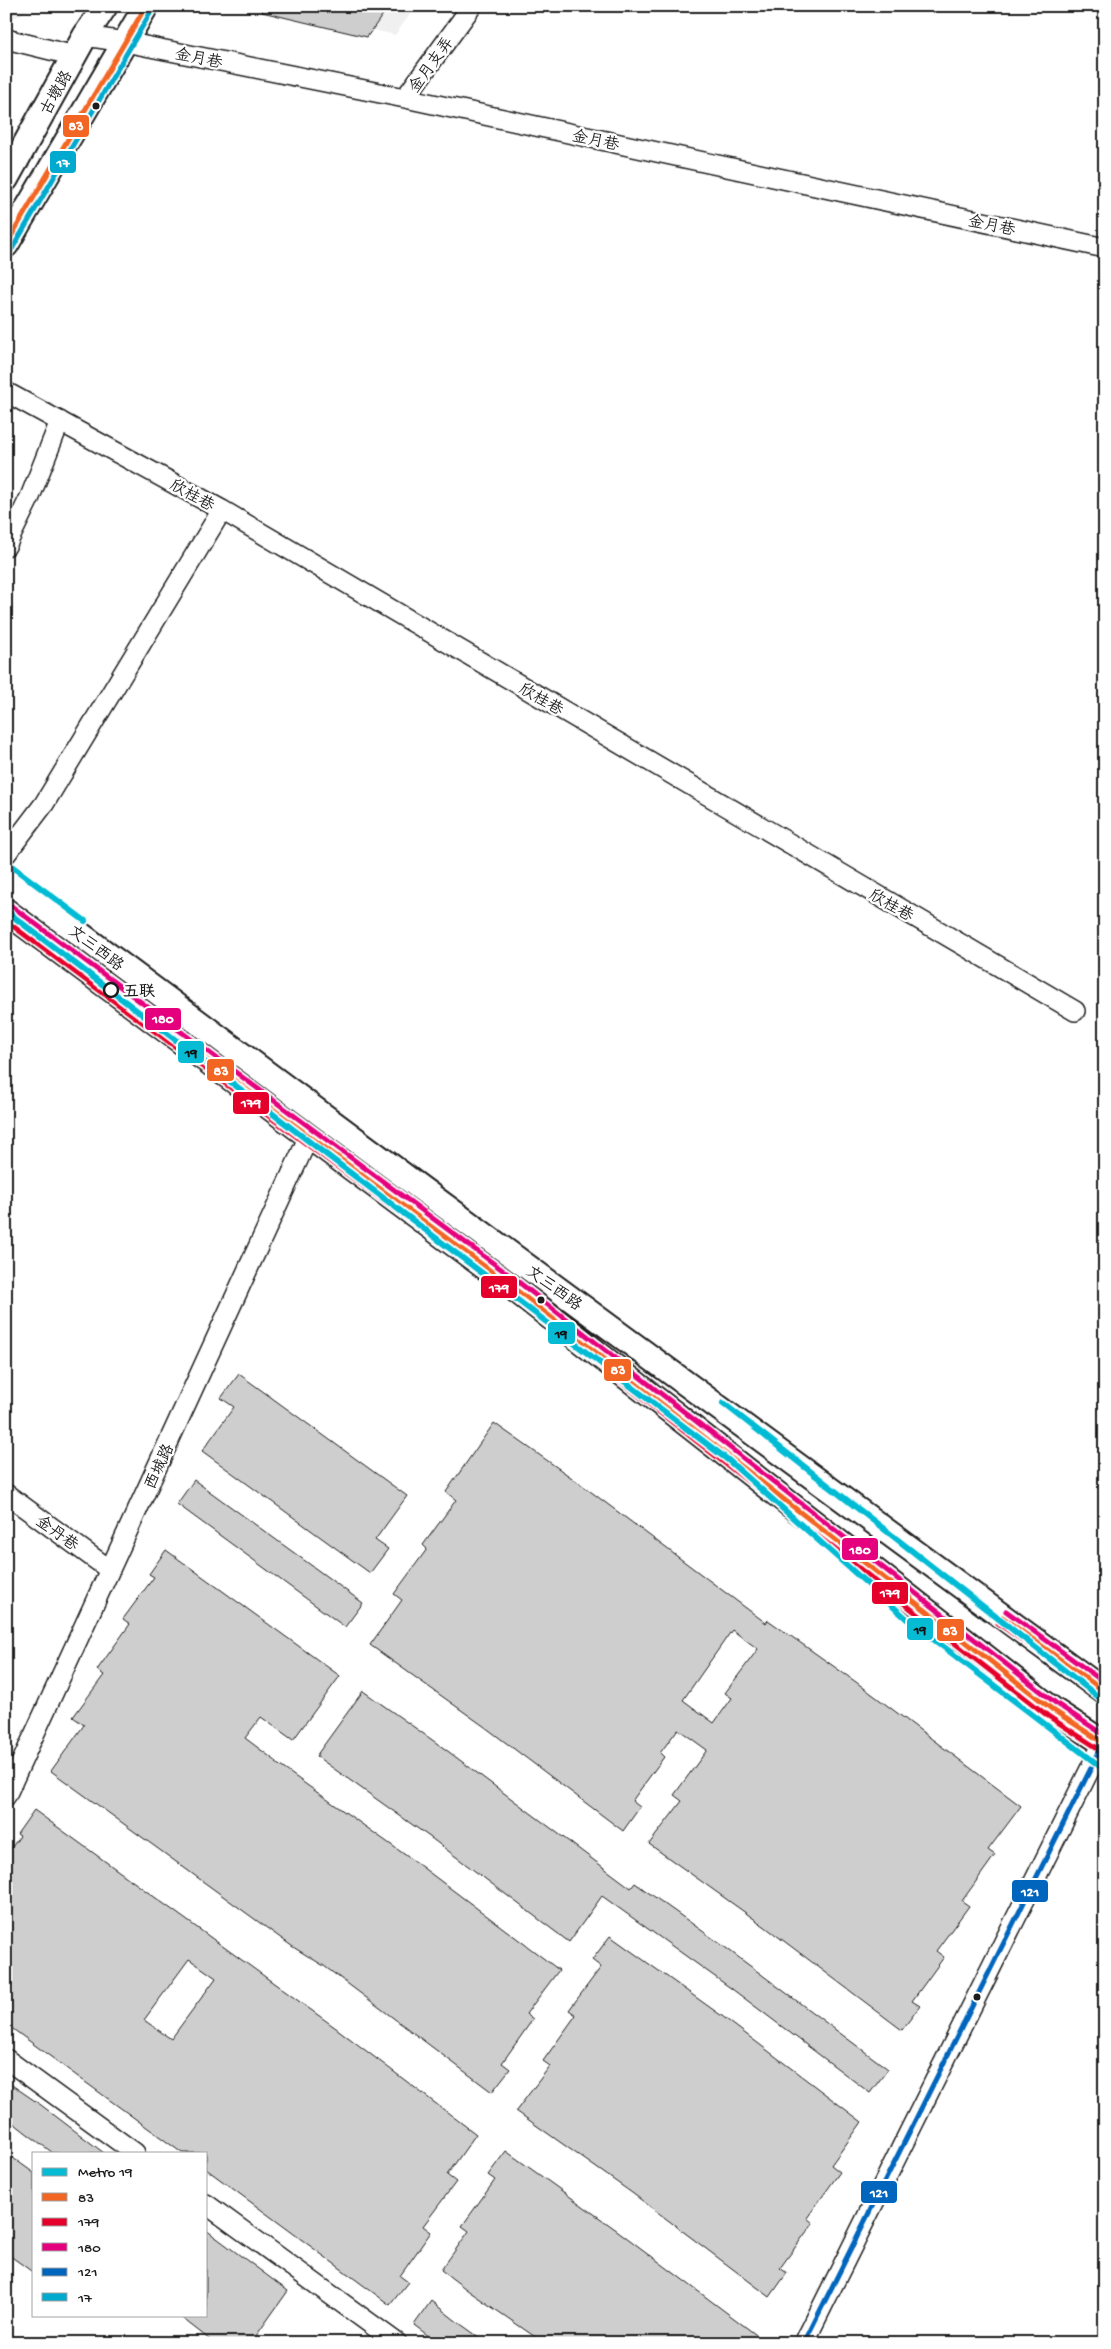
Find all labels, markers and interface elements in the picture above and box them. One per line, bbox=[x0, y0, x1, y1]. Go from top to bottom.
street label: 金月支弄 bbox=[405, 33, 459, 98]
street label: 金月巷 bbox=[173, 45, 224, 74]
street label: 古墩路 bbox=[36, 67, 78, 119]
unlabelled marker bbox=[91, 101, 101, 111]
line badge: 83 bbox=[62, 114, 90, 138]
text: 83 bbox=[69, 119, 83, 136]
street label: 金月巷 bbox=[570, 126, 621, 157]
line badge: 17 bbox=[49, 150, 77, 174]
text: 17 bbox=[56, 156, 70, 173]
street label: 金月巷 bbox=[966, 211, 1017, 242]
street label: 欣桂巷 bbox=[166, 475, 218, 517]
street label: 欣桂巷 bbox=[515, 679, 567, 721]
street label: 欣桂巷 bbox=[865, 885, 917, 927]
street label: 文三西路 bbox=[64, 921, 127, 977]
marker: 五联 bbox=[103, 982, 119, 998]
place label: 五联 bbox=[123, 983, 155, 1003]
line badge: 180 bbox=[144, 1007, 182, 1031]
text: 180 bbox=[151, 1012, 174, 1029]
line badge: 19 bbox=[177, 1040, 205, 1064]
text: 19 bbox=[184, 1046, 197, 1063]
line badge: 83 bbox=[206, 1058, 235, 1082]
text: 83 bbox=[214, 1064, 228, 1081]
line badge: 179 bbox=[232, 1091, 270, 1115]
text: 179 bbox=[240, 1096, 261, 1113]
street label: 文三西路 bbox=[521, 1262, 586, 1316]
line badge: 179 bbox=[480, 1275, 518, 1299]
text: 179 bbox=[488, 1281, 509, 1298]
unlabelled marker bbox=[536, 1295, 546, 1305]
line badge: 19 bbox=[547, 1321, 576, 1345]
text: 19 bbox=[554, 1327, 567, 1344]
line badge: 83 bbox=[603, 1358, 632, 1382]
text: 83 bbox=[611, 1363, 625, 1380]
street label: 西城路 bbox=[141, 1441, 180, 1493]
street label: 金丹巷 bbox=[31, 1511, 82, 1557]
line badge: 180 bbox=[841, 1537, 879, 1561]
text: 180 bbox=[848, 1543, 871, 1560]
line badge: 179 bbox=[871, 1581, 909, 1605]
text: 179 bbox=[879, 1586, 900, 1603]
line badge: 19 bbox=[906, 1617, 934, 1641]
line badge: 83 bbox=[936, 1618, 965, 1642]
text: 19 bbox=[913, 1623, 926, 1640]
text: 83 bbox=[943, 1624, 957, 1641]
line badge: 121 bbox=[1011, 1879, 1049, 1903]
text: 121 bbox=[1020, 1885, 1039, 1902]
unlabelled marker bbox=[972, 1992, 982, 2002]
legend bbox=[32, 2152, 208, 2316]
text: Metro 19 bbox=[78, 2164, 133, 2182]
line badge: 121 bbox=[860, 2180, 898, 2204]
text: 121 bbox=[869, 2186, 888, 2203]
text: 83 bbox=[78, 2190, 94, 2208]
text: 179 bbox=[77, 2214, 100, 2232]
text: 180 bbox=[77, 2240, 101, 2258]
text: 121 bbox=[77, 2264, 97, 2282]
text: 17 bbox=[77, 2290, 93, 2308]

